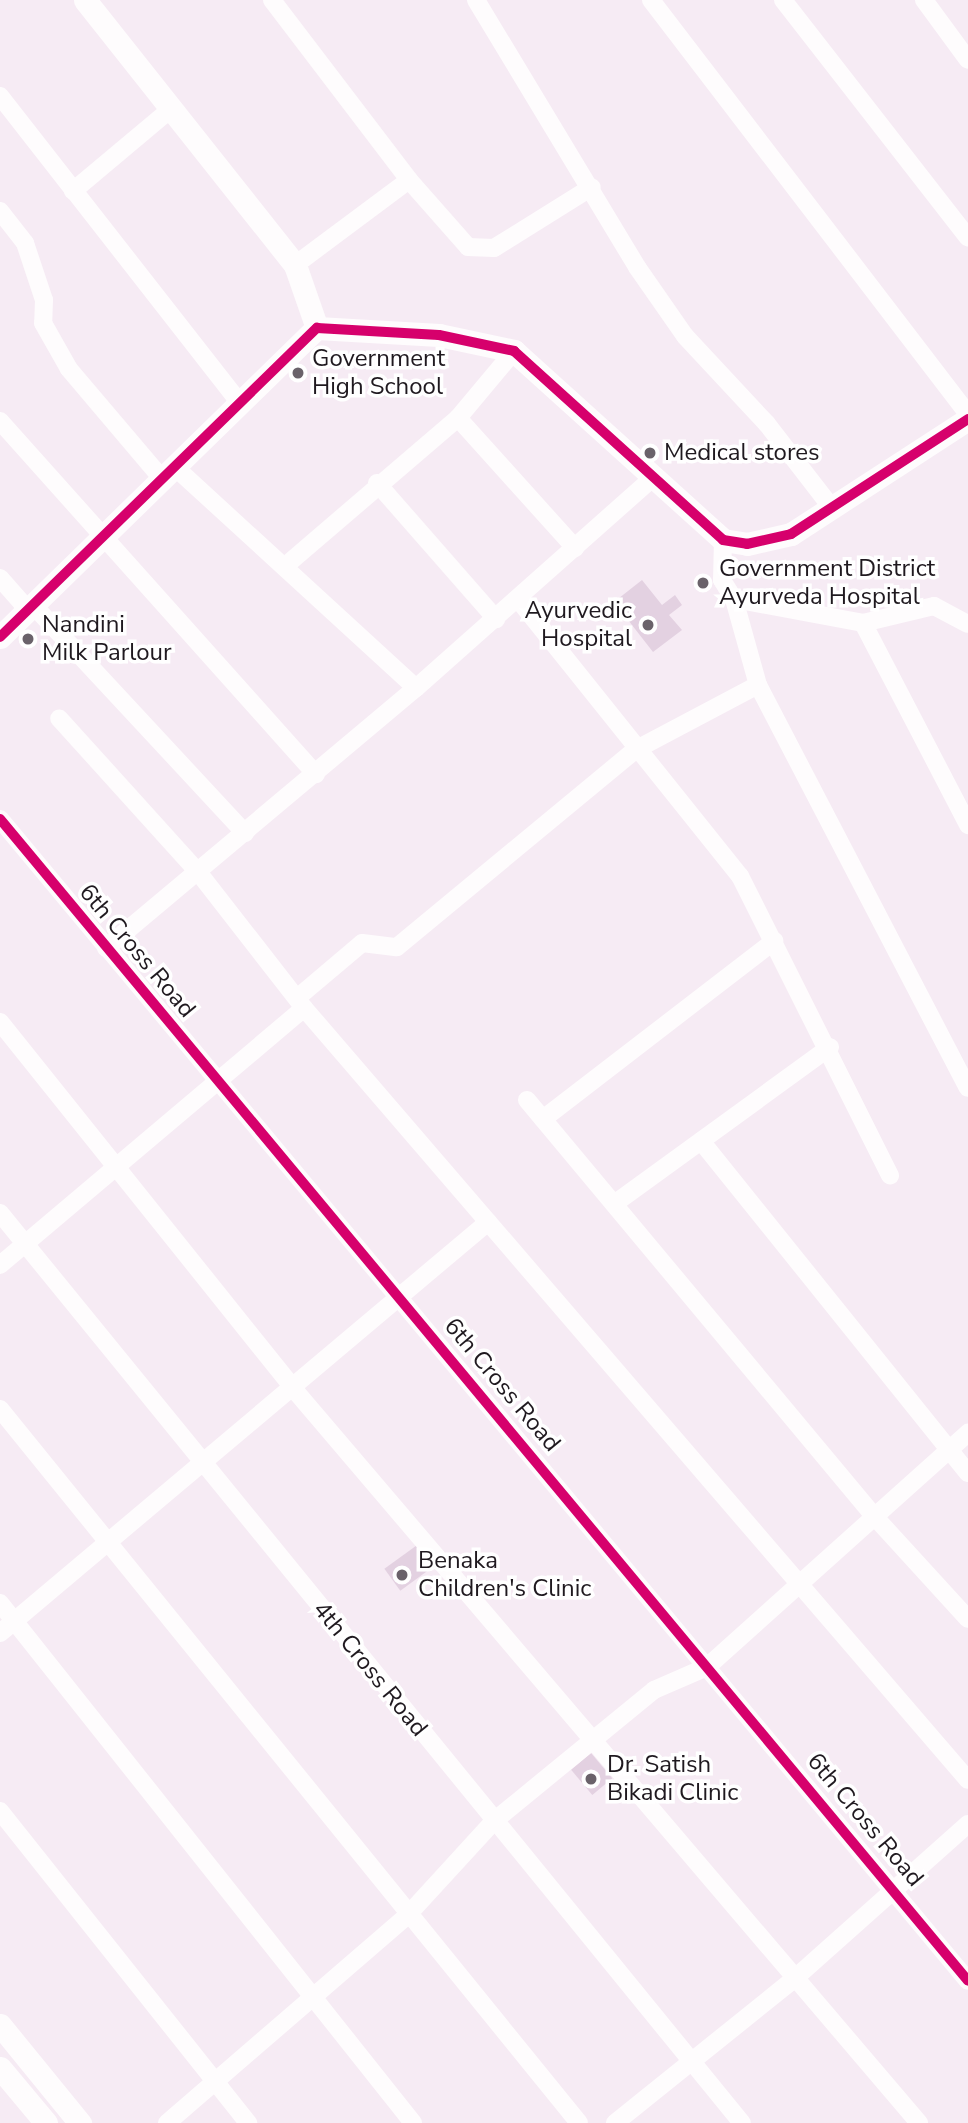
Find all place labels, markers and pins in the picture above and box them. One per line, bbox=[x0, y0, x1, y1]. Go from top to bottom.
place label: Government High School bbox=[312, 345, 445, 401]
marker: Government High School bbox=[290, 365, 306, 381]
place label: Medical stores bbox=[664, 439, 820, 467]
marker: Medical stores bbox=[642, 445, 658, 461]
place label: Government District Ayurveda Hospital bbox=[719, 555, 935, 611]
marker: Government District Ayurveda Hospital bbox=[693, 573, 713, 593]
place label: Ayurvedic Hospital bbox=[524, 597, 632, 653]
place label: Nandini Milk Parlour bbox=[42, 611, 172, 667]
marker: Ayurvedic Hospital bbox=[638, 615, 658, 635]
marker: Nandini Milk Parlour bbox=[20, 631, 36, 647]
place label: Benaka Children's Clinic bbox=[418, 1547, 591, 1603]
marker: Benaka Children's Clinic bbox=[392, 1565, 412, 1585]
place label: Dr. Satish Bikadi Clinic bbox=[607, 1751, 738, 1807]
marker: Dr. Satish Bikadi Clinic bbox=[581, 1769, 601, 1789]

